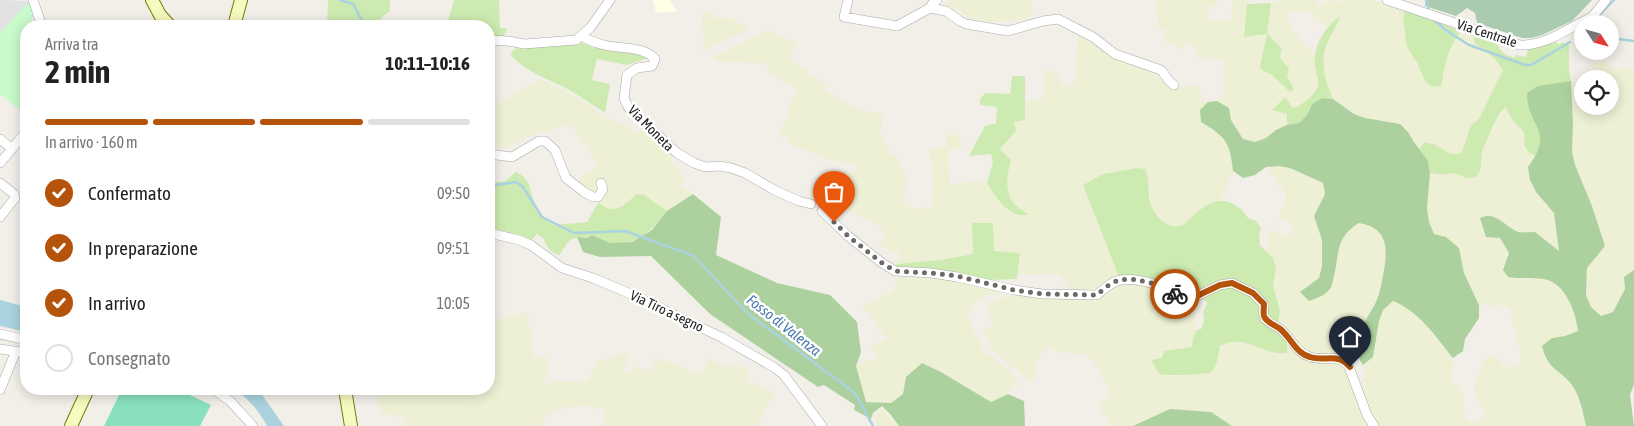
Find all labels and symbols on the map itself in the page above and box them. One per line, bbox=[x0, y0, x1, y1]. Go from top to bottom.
north arrow bbox=[1574, 15, 1619, 60]
street label: Via Centrale bbox=[1455, 16, 1519, 50]
street label: Via Moneta bbox=[625, 102, 677, 154]
pin bbox=[813, 171, 855, 222]
courier bbox=[1150, 269, 1200, 319]
street label: Via Tiro a segno bbox=[628, 287, 706, 335]
water label: Fosso di Valenza bbox=[744, 291, 824, 359]
pin bbox=[1329, 316, 1371, 367]

